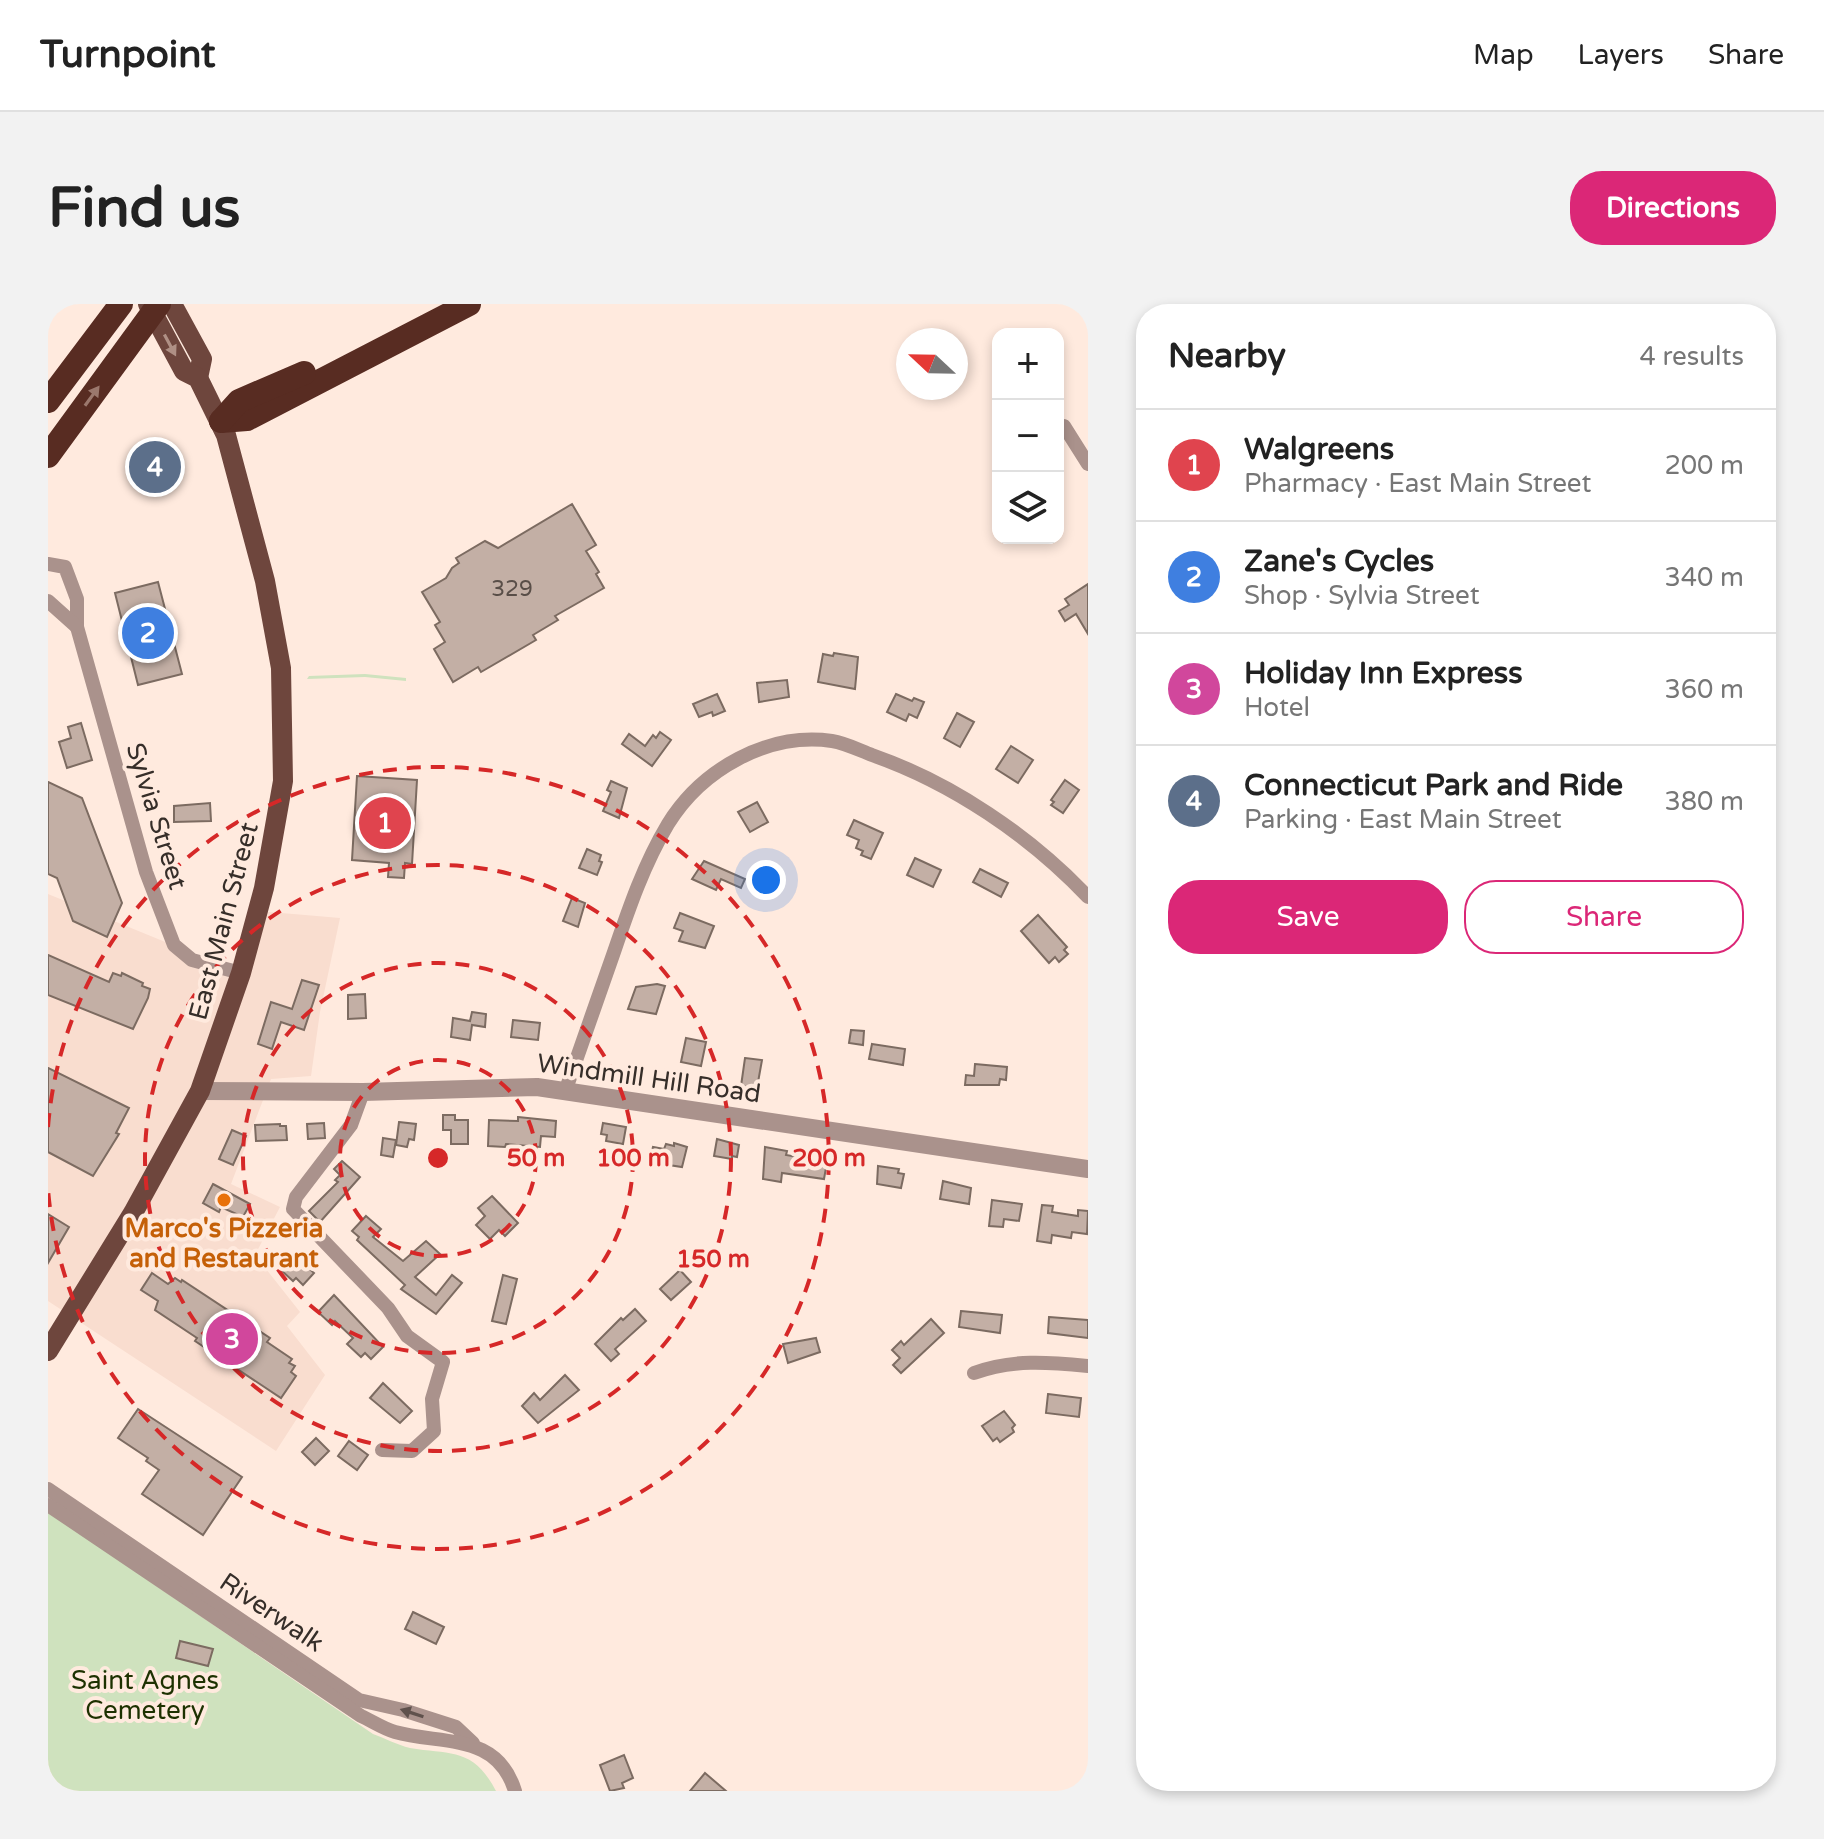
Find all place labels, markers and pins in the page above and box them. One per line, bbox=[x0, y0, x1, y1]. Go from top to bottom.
pin: 4 bbox=[129, 437, 181, 497]
pin: 2 bbox=[122, 603, 174, 663]
pin: 1 bbox=[359, 793, 411, 853]
centre of rings bbox=[424, 1144, 452, 1172]
marker: Marco's Pizzeria and Restaurant bbox=[215, 1191, 233, 1209]
place label: Marco's Pizzeria and Restaurant bbox=[125, 1213, 323, 1274]
pin: 3 bbox=[206, 1309, 258, 1369]

